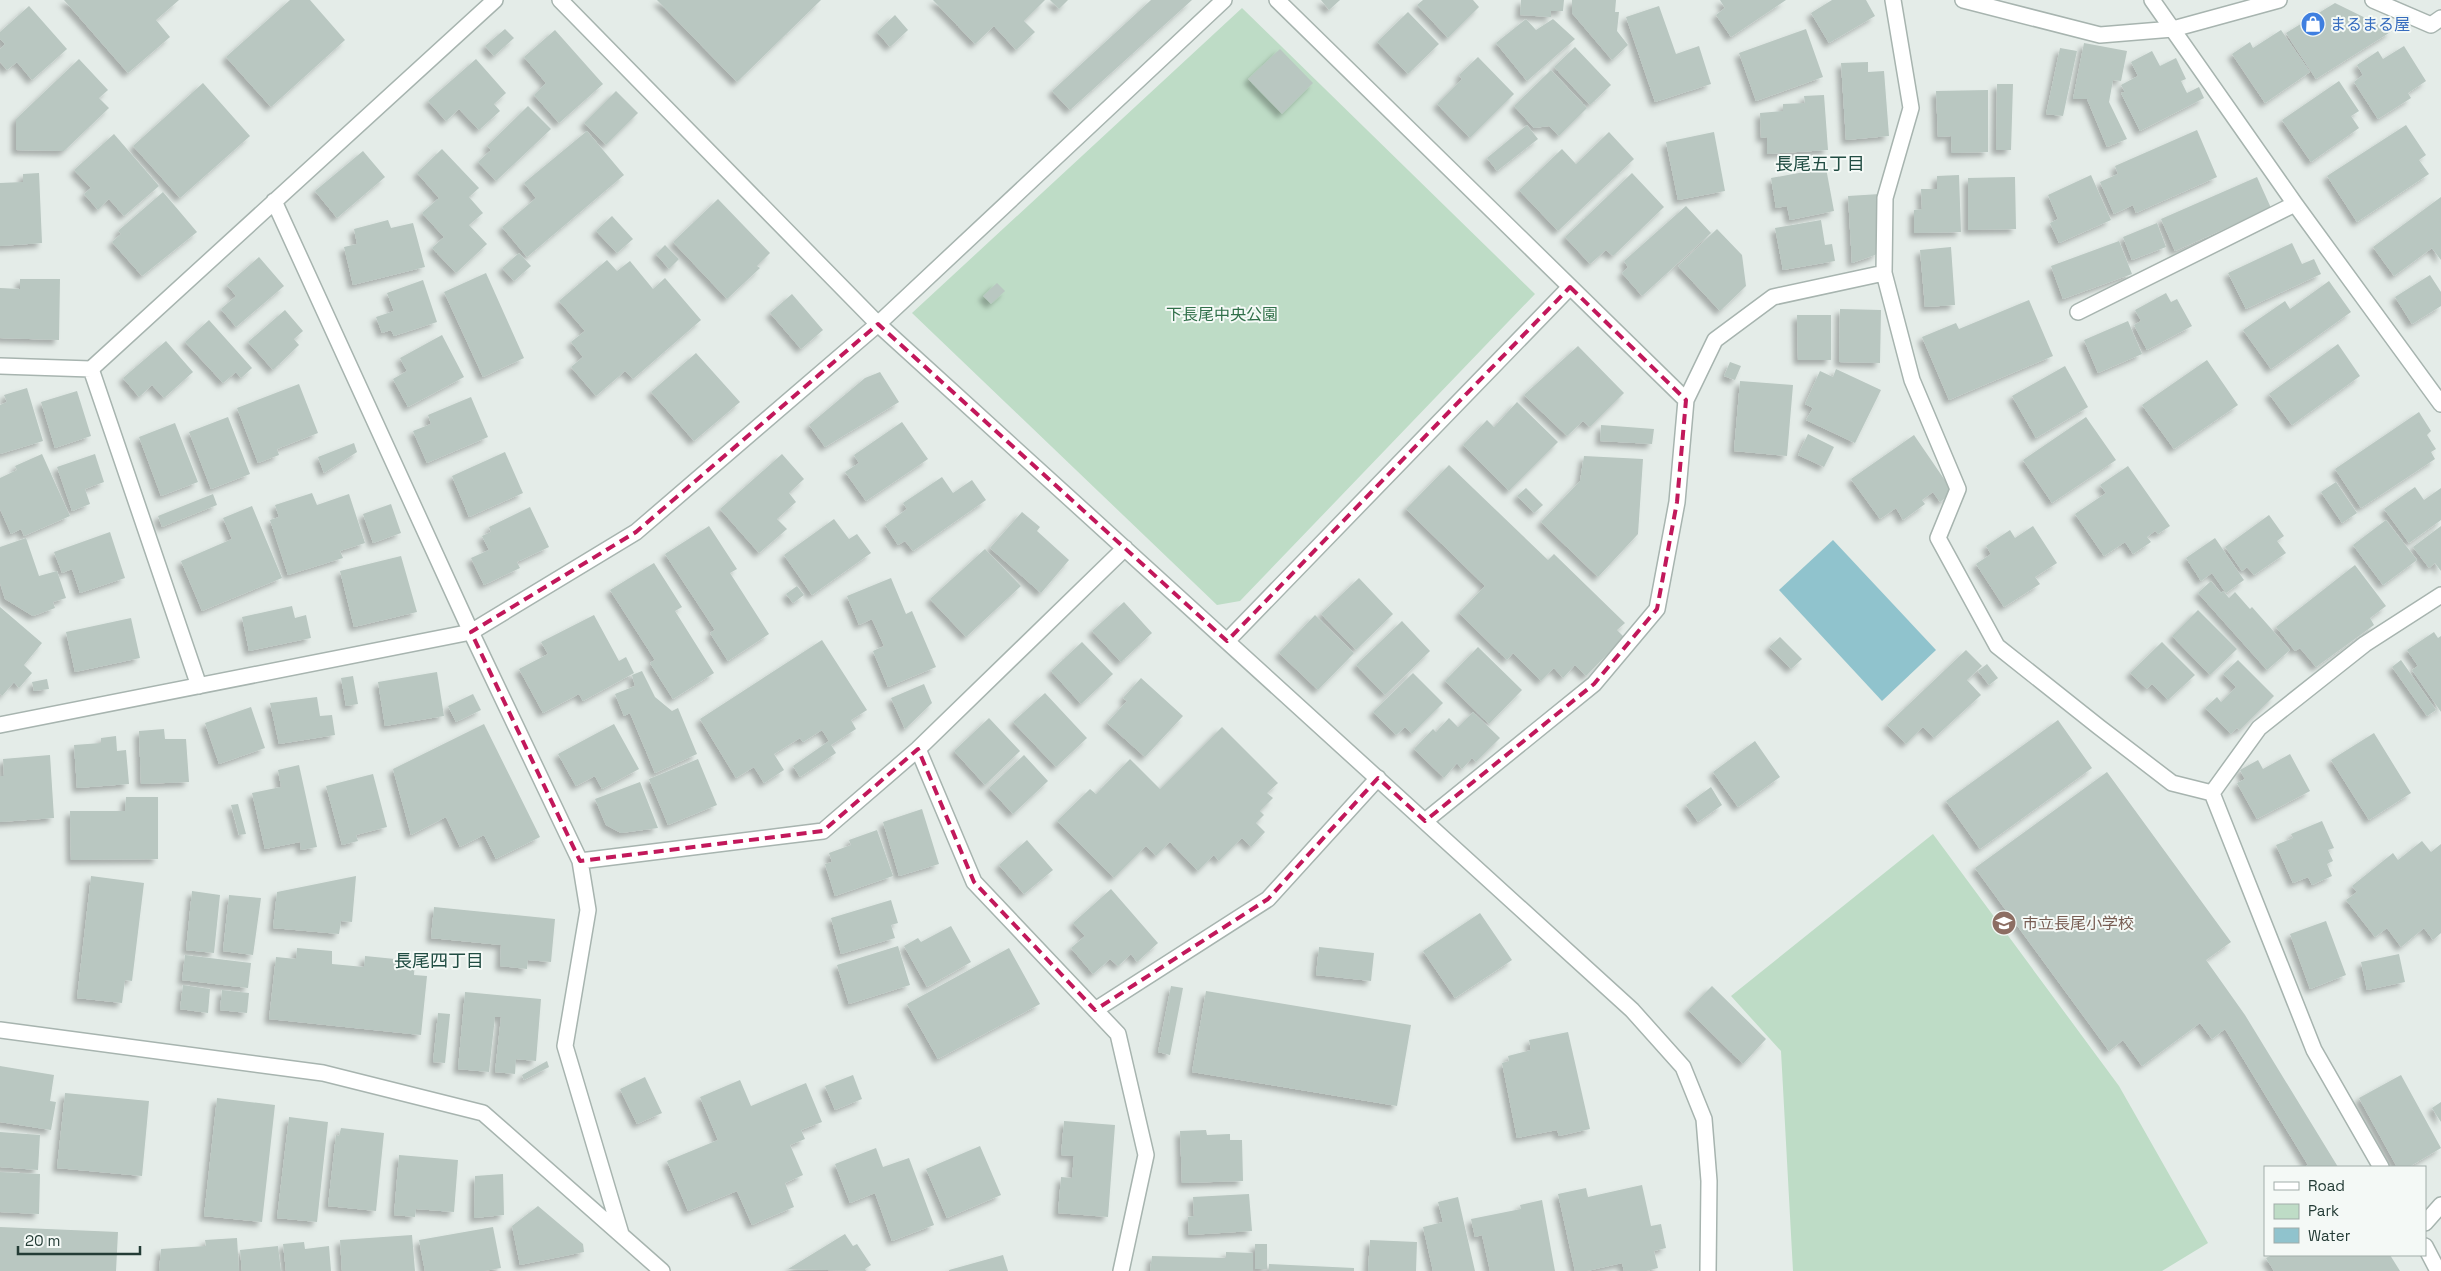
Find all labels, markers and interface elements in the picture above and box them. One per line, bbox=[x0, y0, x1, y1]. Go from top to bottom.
shop icon: まるまる屋 bbox=[2300, 11, 2326, 37]
place label: まるまる屋 bbox=[2330, 14, 2410, 35]
district label: 長尾五丁目 bbox=[1775, 152, 1865, 175]
park label: 下長尾中央公園 bbox=[1166, 304, 1278, 325]
school or university icon: 市立長尾小学校 bbox=[1991, 910, 2017, 936]
place label: 市立長尾小学校 bbox=[2022, 913, 2134, 934]
district label: 長尾四丁目 bbox=[394, 949, 484, 972]
legend bbox=[2264, 1166, 2426, 1256]
text: Road bbox=[2308, 1176, 2345, 1195]
text: Park bbox=[2308, 1201, 2339, 1220]
scale bar bbox=[18, 1224, 140, 1256]
text: Water bbox=[2308, 1226, 2351, 1245]
text: 20 m bbox=[25, 1231, 60, 1250]

